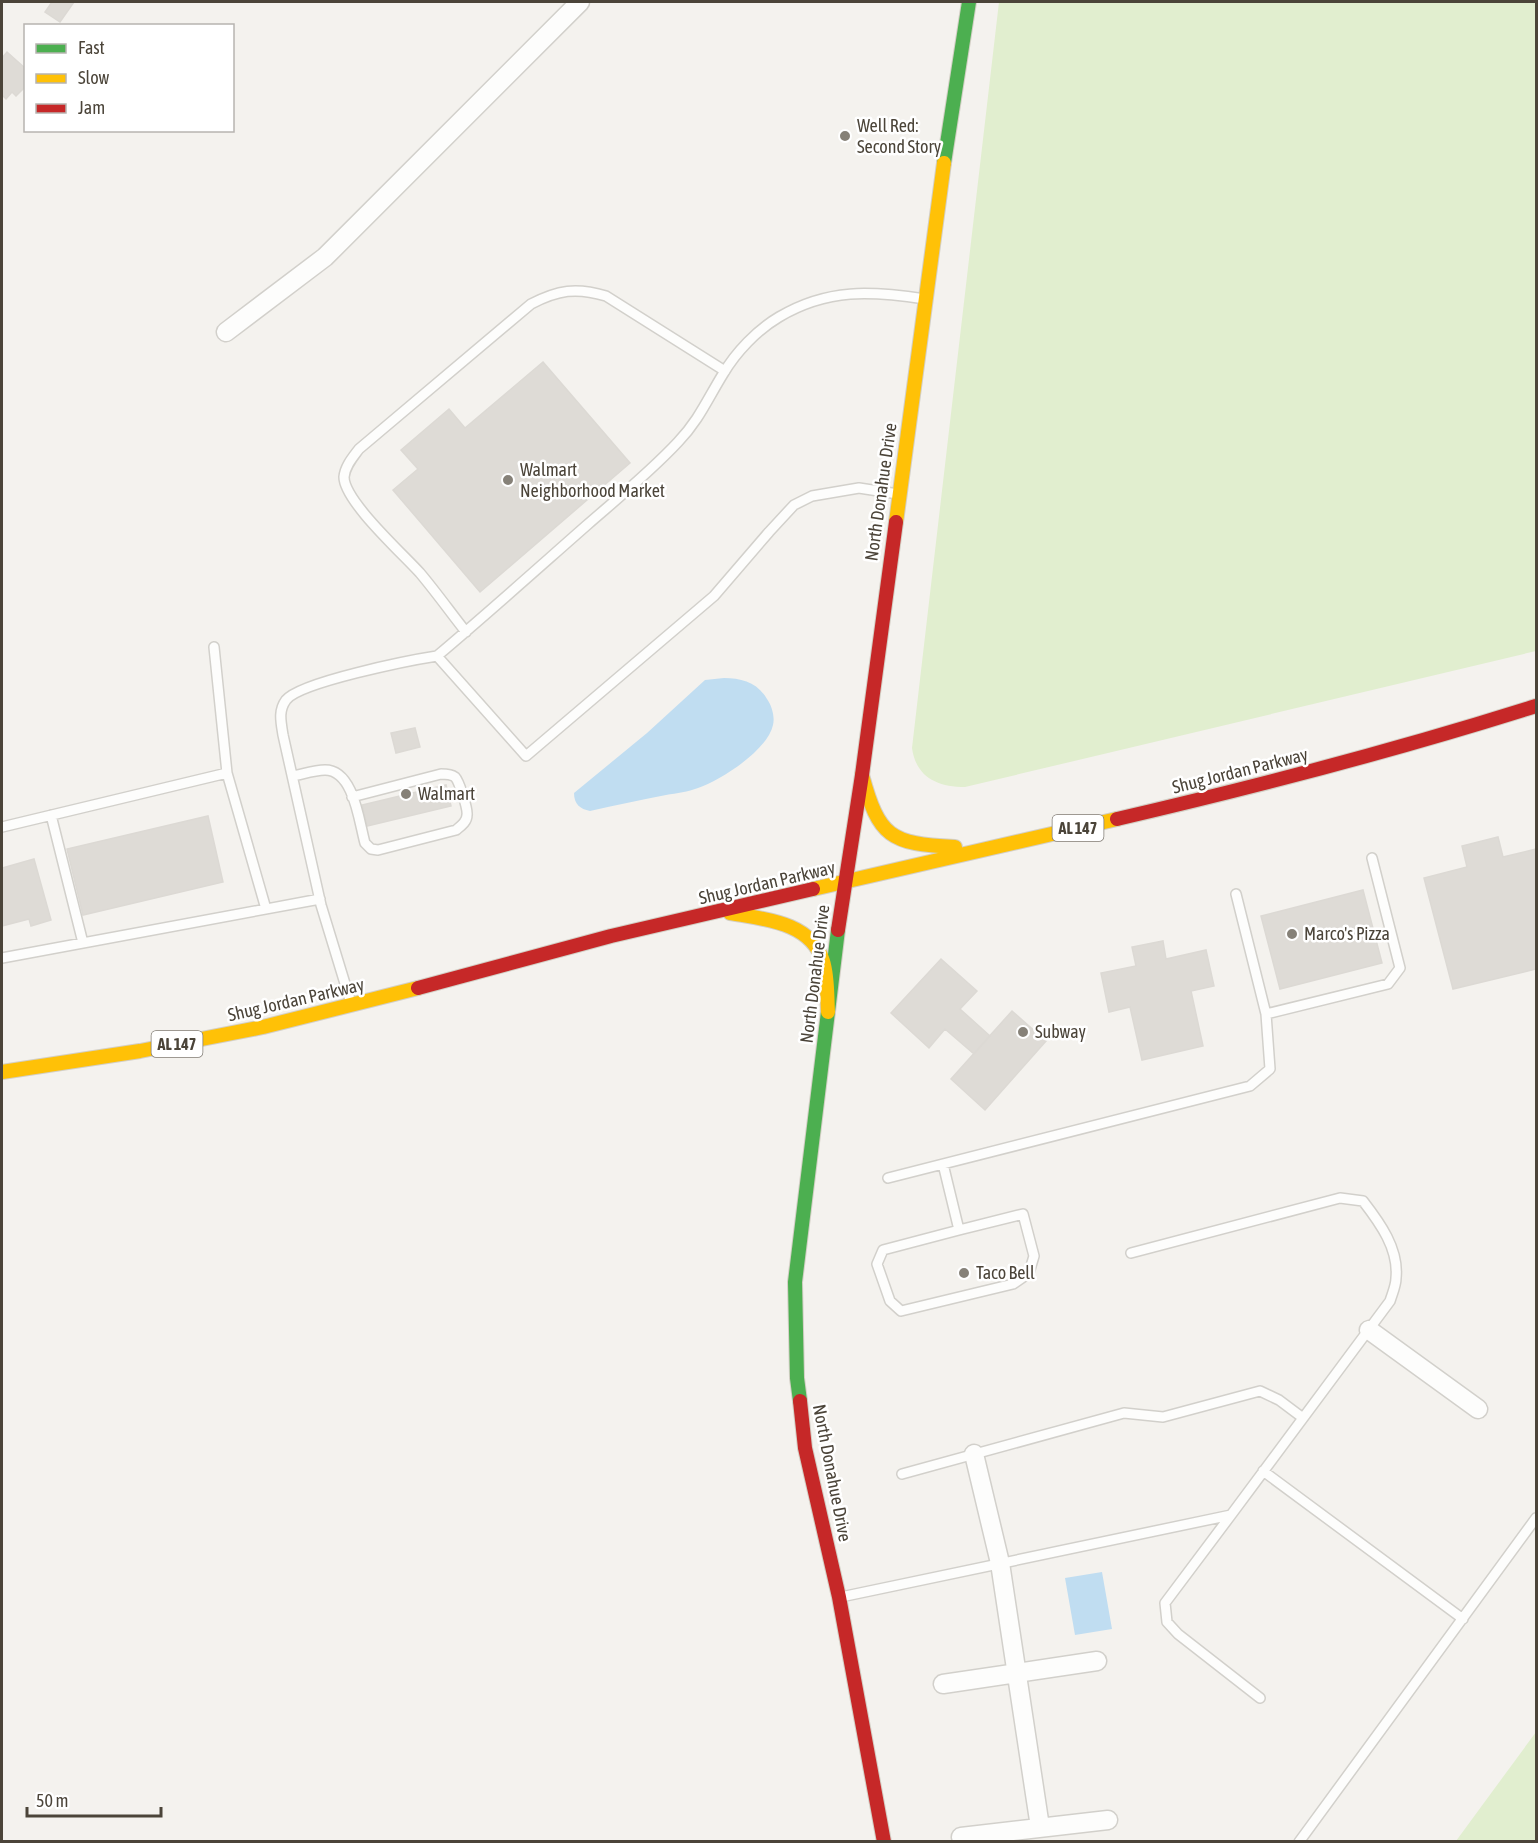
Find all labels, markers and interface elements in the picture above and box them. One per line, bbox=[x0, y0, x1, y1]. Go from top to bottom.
legend bbox=[24, 24, 234, 132]
text: Fast bbox=[78, 37, 105, 58]
text: Slow bbox=[78, 67, 109, 88]
text: Jam bbox=[78, 97, 105, 118]
place label: Well Red: Second Story bbox=[857, 115, 941, 157]
marker: Well Red: Second Story bbox=[838, 129, 852, 143]
street label: North Donahue Drive bbox=[860, 422, 901, 562]
place label: Walmart Neighborhood Market bbox=[520, 459, 665, 501]
marker: Walmart Neighborhood Market bbox=[501, 473, 515, 487]
street label: Shug Jordan Parkway bbox=[1170, 743, 1310, 798]
place label: Walmart bbox=[418, 783, 475, 804]
marker: Walmart bbox=[399, 787, 413, 801]
road number: AL 147 bbox=[1052, 815, 1104, 841]
street label: Shug Jordan Parkway bbox=[697, 857, 837, 908]
street label: North Donahue Drive bbox=[796, 904, 833, 1044]
place label: Marco's Pizza bbox=[1304, 923, 1390, 944]
marker: Marco's Pizza bbox=[1285, 927, 1299, 941]
street label: Shug Jordan Parkway bbox=[226, 974, 366, 1025]
place label: Subway bbox=[1035, 1021, 1086, 1042]
marker: Subway bbox=[1016, 1025, 1030, 1039]
road number: AL 147 bbox=[152, 1031, 202, 1057]
place label: Taco Bell bbox=[976, 1262, 1035, 1283]
marker: Taco Bell bbox=[957, 1266, 971, 1280]
street label: North Donahue Drive bbox=[809, 1403, 856, 1543]
scale bar bbox=[27, 1780, 160, 1818]
text: 50 m bbox=[36, 1790, 68, 1811]

